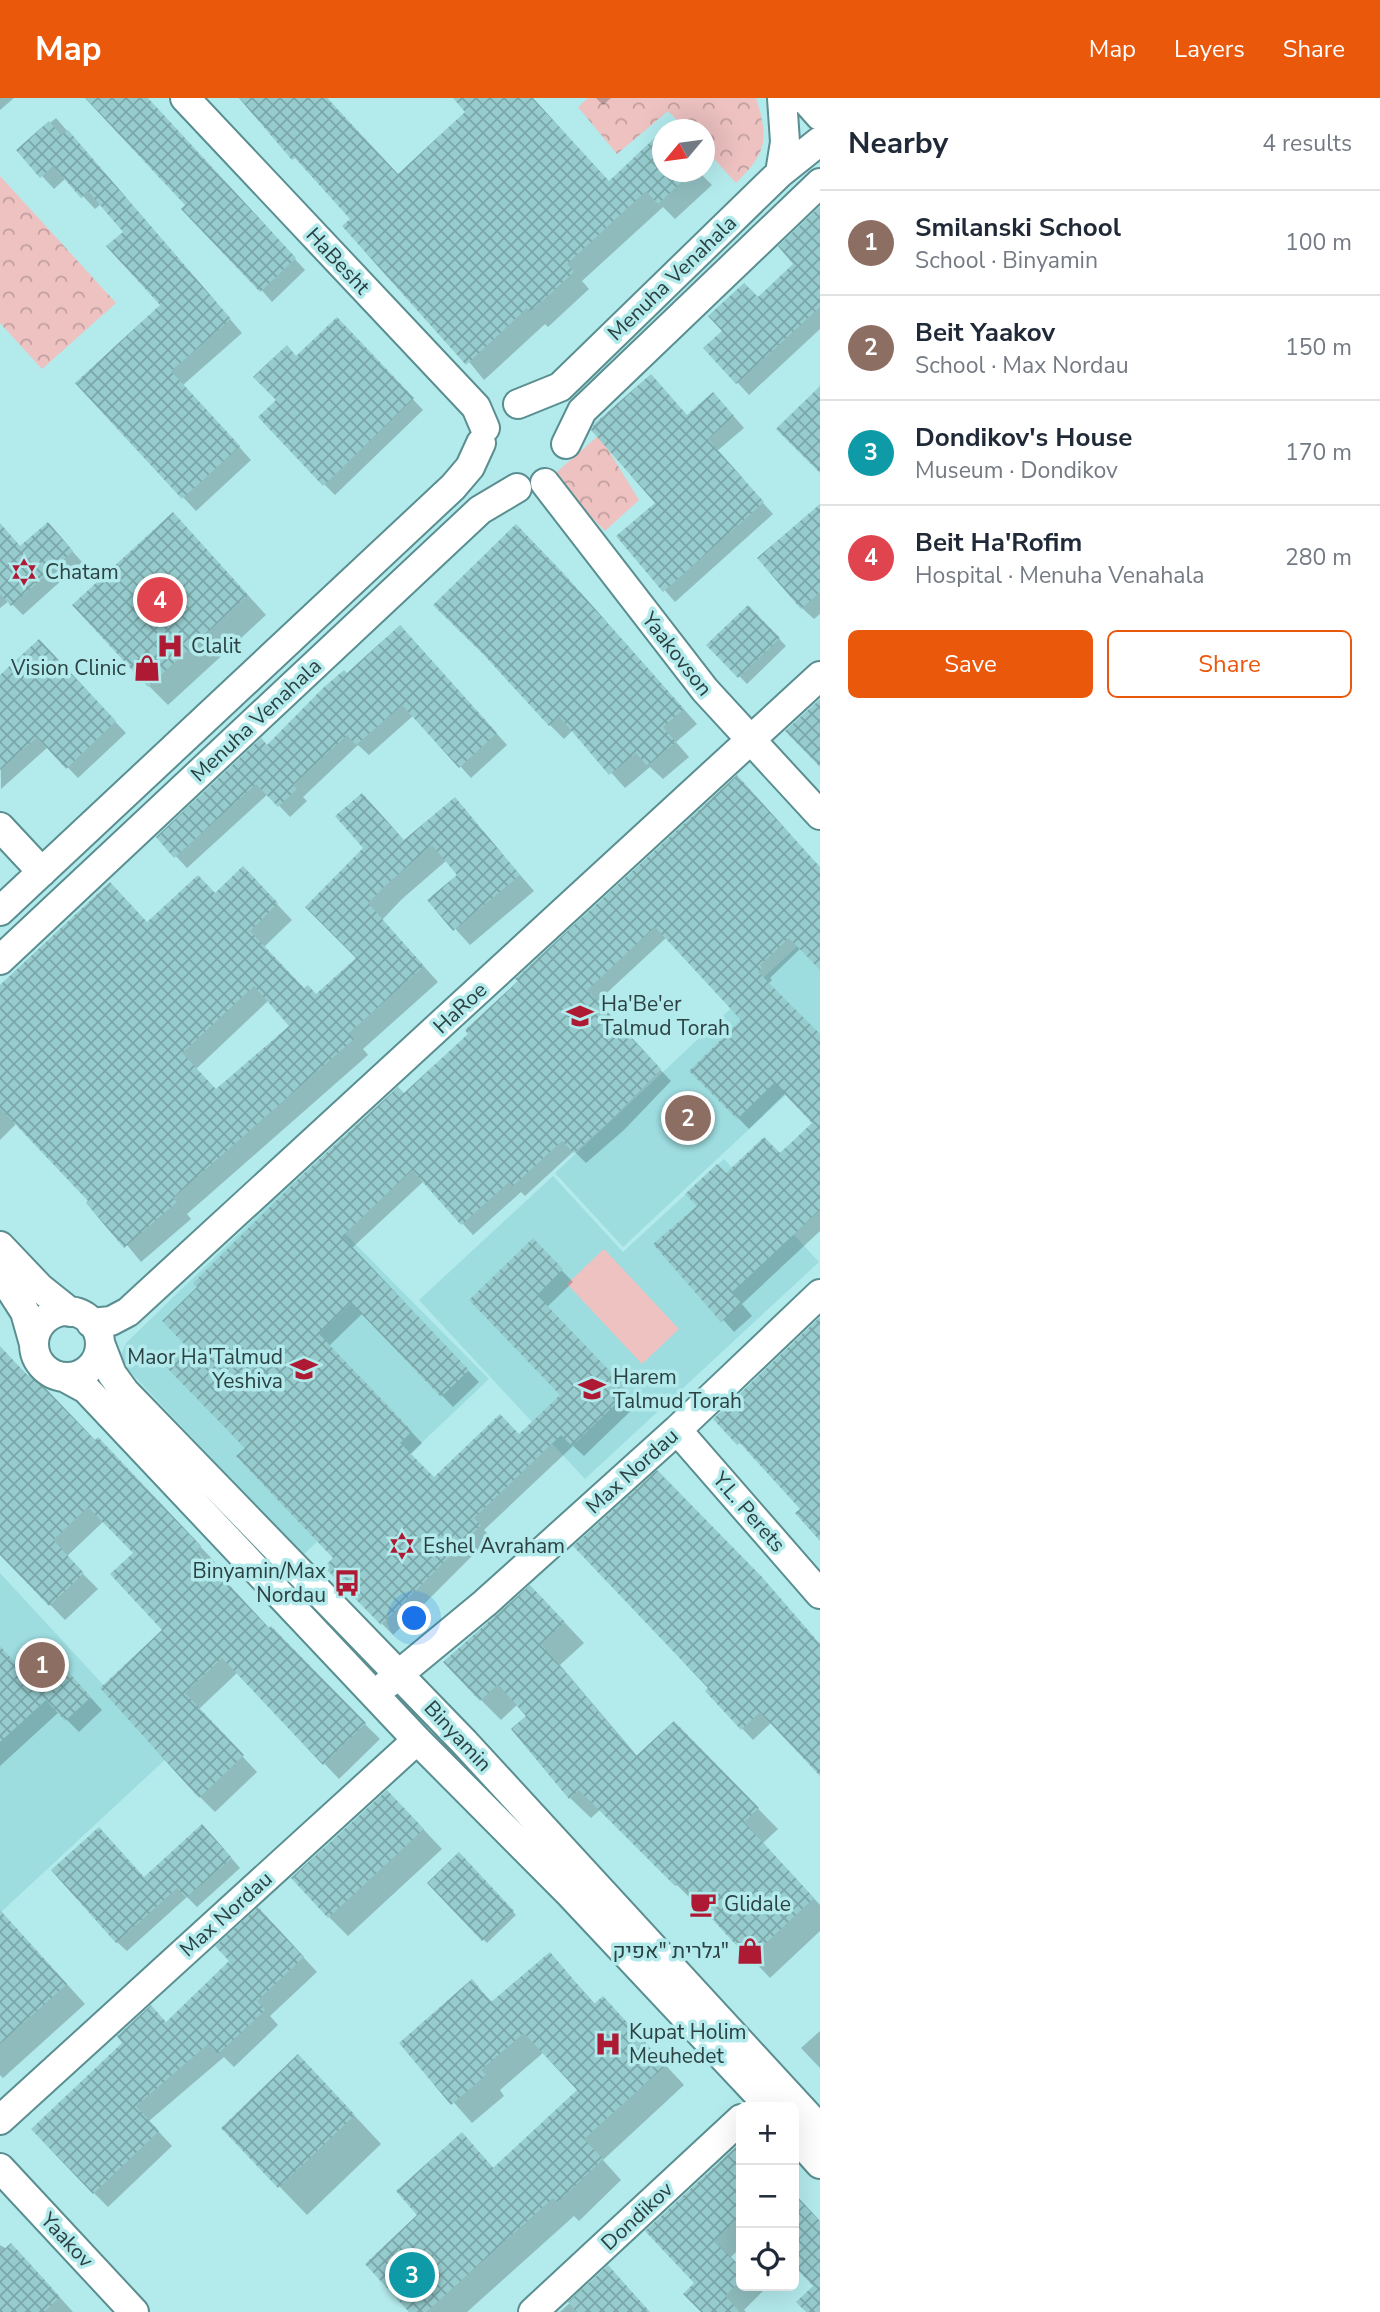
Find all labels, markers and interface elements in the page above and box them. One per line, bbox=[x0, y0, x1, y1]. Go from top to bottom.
text: Map bbox=[35, 27, 102, 72]
text: Map bbox=[1089, 33, 1136, 65]
text: Layers bbox=[1174, 33, 1245, 65]
text: Share bbox=[1283, 33, 1345, 65]
north arrow bbox=[652, 119, 715, 182]
text: Nearby bbox=[848, 123, 948, 164]
text: 4 results bbox=[1262, 128, 1352, 159]
street label: Menuha Venahala bbox=[601, 209, 743, 347]
text: Smilanski School bbox=[915, 210, 1121, 245]
street label: HaBesht bbox=[300, 222, 377, 301]
text: 1 bbox=[864, 227, 878, 258]
text: 100 m bbox=[1285, 227, 1352, 258]
text: School · Binyamin bbox=[915, 245, 1098, 276]
text: Beit Yaakov bbox=[915, 315, 1055, 350]
text: 2 bbox=[864, 332, 878, 363]
text: 150 m bbox=[1285, 332, 1352, 363]
text: School · Max Nordau bbox=[915, 350, 1129, 381]
text: Dondikov's House bbox=[915, 420, 1132, 455]
text: 3 bbox=[864, 437, 878, 468]
text: 170 m bbox=[1285, 437, 1352, 468]
text: Museum · Dondikov bbox=[915, 455, 1118, 486]
text: Beit Ha'Rofim bbox=[915, 525, 1082, 560]
text: 4 bbox=[864, 542, 878, 573]
text: 280 m bbox=[1285, 542, 1352, 573]
synagogue icon: Chatam bbox=[9, 557, 39, 587]
place label: Chatam bbox=[45, 558, 119, 586]
text: Hospital · Menuha Venahala bbox=[915, 560, 1204, 591]
pin: 4 bbox=[137, 574, 183, 626]
street label: Yaakovson bbox=[635, 605, 719, 702]
button: Save bbox=[848, 630, 1093, 698]
button: Share bbox=[1107, 630, 1352, 698]
hospital icon: Clalit bbox=[155, 631, 185, 661]
place label: Clalit bbox=[191, 632, 242, 660]
street label: Menuha Venahala bbox=[185, 652, 327, 788]
shop icon: Vision Clinic bbox=[132, 653, 162, 683]
place label: Vision Clinic bbox=[10, 654, 126, 682]
street label: HaRoe bbox=[427, 976, 493, 1040]
place label: Ha'Be'er Talmud Torah bbox=[601, 990, 730, 1042]
school or university icon: Ha'Be'er Talmud Torah bbox=[565, 1001, 595, 1031]
pin: 2 bbox=[665, 1092, 711, 1144]
place label: Maor Ha'Talmud Yeshiva bbox=[127, 1343, 283, 1395]
school or university icon: Maor Ha'Talmud Yeshiva bbox=[289, 1354, 319, 1384]
place label: Harem Talmud Torah bbox=[613, 1363, 742, 1415]
school or university icon: Harem Talmud Torah bbox=[577, 1374, 607, 1404]
street label: Max Nordau bbox=[580, 1422, 684, 1520]
street label: Y.L. Perets bbox=[706, 1465, 792, 1558]
synagogue icon: Eshel Avraham bbox=[387, 1531, 417, 1561]
place label: Eshel Avraham bbox=[423, 1532, 565, 1560]
place label: Binyamin/Max Nordau bbox=[193, 1557, 326, 1609]
bus stop icon: Binyamin/Max Nordau bbox=[332, 1568, 362, 1598]
your location bbox=[397, 1601, 431, 1635]
pin: 1 bbox=[19, 1639, 65, 1691]
street label: Binyamin bbox=[418, 1694, 498, 1778]
street label: Max Nordau bbox=[174, 1865, 278, 1963]
cafe icon: Glidale bbox=[688, 1889, 718, 1919]
place label: Glidale bbox=[724, 1890, 791, 1918]
shop icon: גלרית "אפיק" bbox=[735, 1936, 765, 1966]
place label: גלרית "אפיק" bbox=[612, 1937, 729, 1965]
place label: Kupat Holim Meuhedet bbox=[629, 2018, 747, 2070]
hospital icon: Kupat Holim Meuhedet bbox=[593, 2029, 623, 2059]
map controls bbox=[736, 2102, 799, 2291]
button: + bbox=[736, 2102, 799, 2165]
button: − bbox=[736, 2165, 799, 2228]
street label: Dondikov bbox=[595, 2175, 679, 2257]
street label: Yaakov bbox=[34, 2206, 100, 2274]
button: locate bbox=[736, 2228, 799, 2291]
pin: 3 bbox=[389, 2249, 435, 2301]

